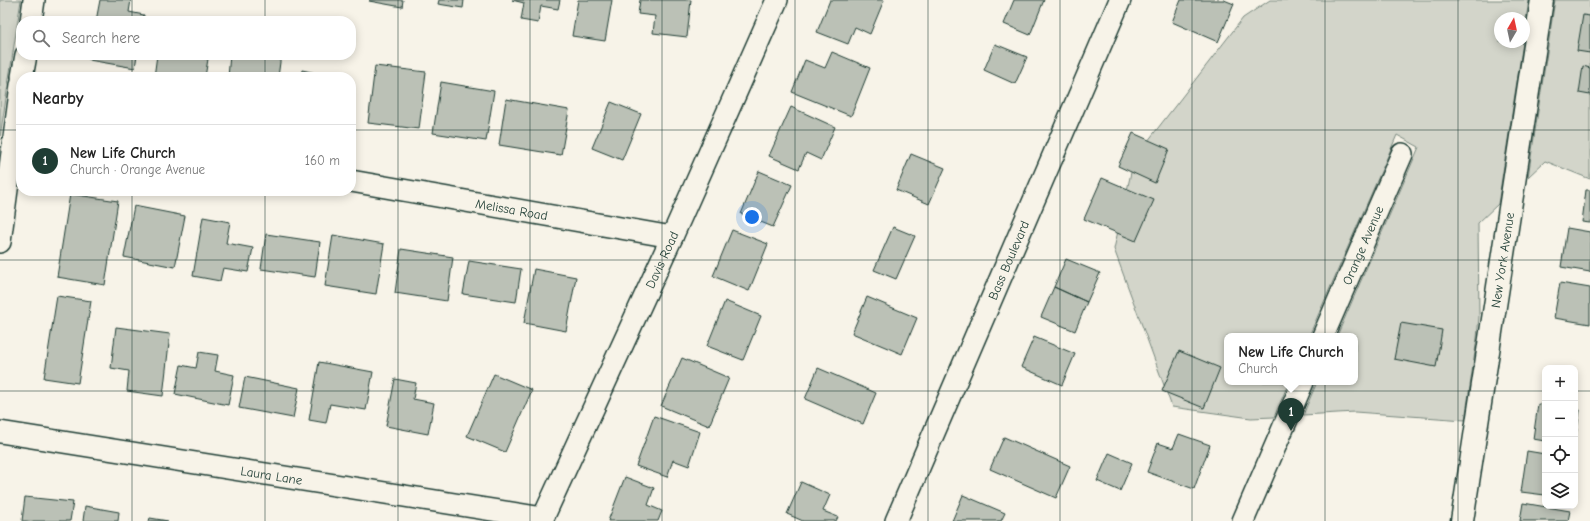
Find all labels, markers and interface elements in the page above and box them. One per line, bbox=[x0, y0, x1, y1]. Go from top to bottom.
north arrow bbox=[1494, 12, 1530, 48]
search box bbox=[16, 16, 356, 60]
icon: search bbox=[30, 27, 52, 49]
text: Search here bbox=[62, 29, 140, 47]
text: Nearby bbox=[32, 89, 83, 108]
text: New Life Church bbox=[70, 144, 176, 162]
text: 1 bbox=[42, 153, 48, 168]
text: 160 m bbox=[305, 153, 340, 168]
text: Church · Orange Avenue bbox=[70, 162, 205, 177]
street label: Melissa Road bbox=[474, 195, 549, 223]
street label: Orange Avenue bbox=[1339, 203, 1386, 287]
your location bbox=[742, 207, 762, 227]
street label: New York Avenue bbox=[1487, 211, 1517, 309]
street label: Bass Boulevard bbox=[985, 218, 1032, 302]
street label: Davis Road bbox=[642, 229, 681, 291]
popup bbox=[1224, 333, 1358, 385]
text: New Life Church bbox=[1238, 343, 1344, 361]
text: Church bbox=[1238, 361, 1278, 376]
map controls bbox=[1542, 365, 1578, 509]
button: + bbox=[1542, 365, 1578, 401]
pin: 1 bbox=[1278, 398, 1304, 431]
button: − bbox=[1542, 401, 1578, 437]
button: locate bbox=[1542, 437, 1578, 473]
street label: Laura Lane bbox=[240, 463, 304, 487]
button: layers bbox=[1542, 473, 1578, 509]

